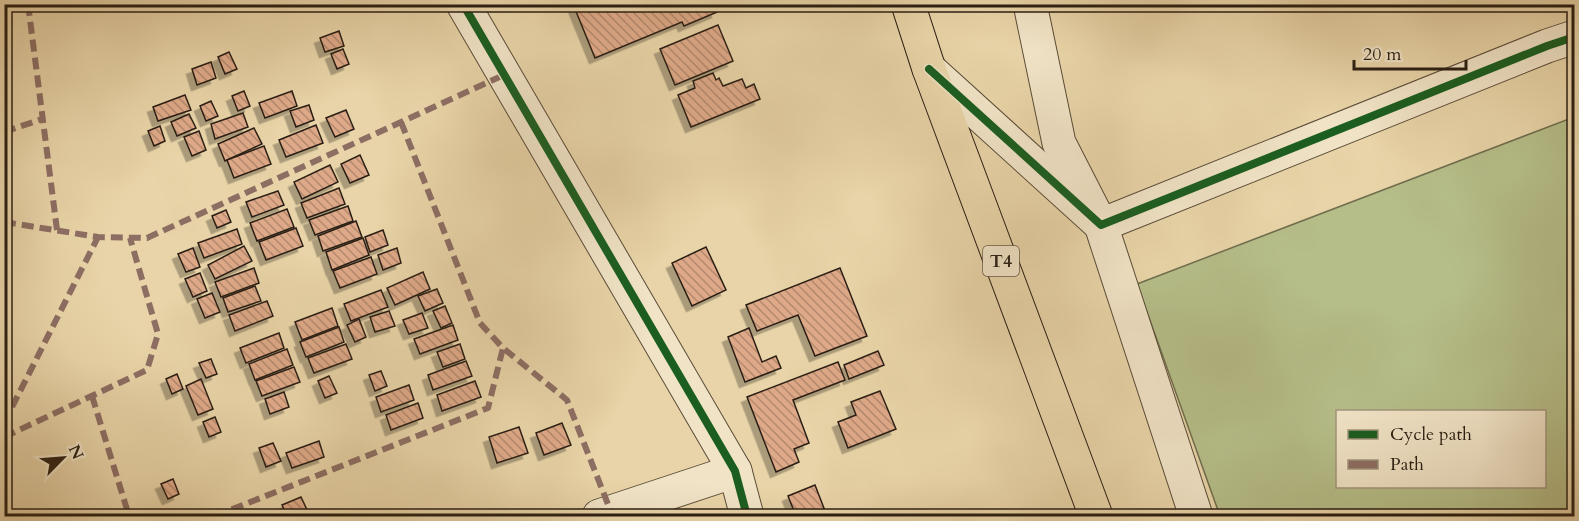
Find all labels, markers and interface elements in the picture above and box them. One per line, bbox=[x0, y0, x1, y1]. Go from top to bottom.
scale bar bbox=[1354, 33, 1466, 71]
text: 20 m bbox=[1363, 42, 1402, 67]
road number: T4 bbox=[983, 246, 1019, 276]
legend bbox=[1336, 410, 1546, 488]
text: Cycle path bbox=[1390, 422, 1472, 447]
north arrow bbox=[33, 428, 93, 488]
text: N bbox=[63, 441, 89, 463]
text: Path bbox=[1390, 452, 1424, 477]

